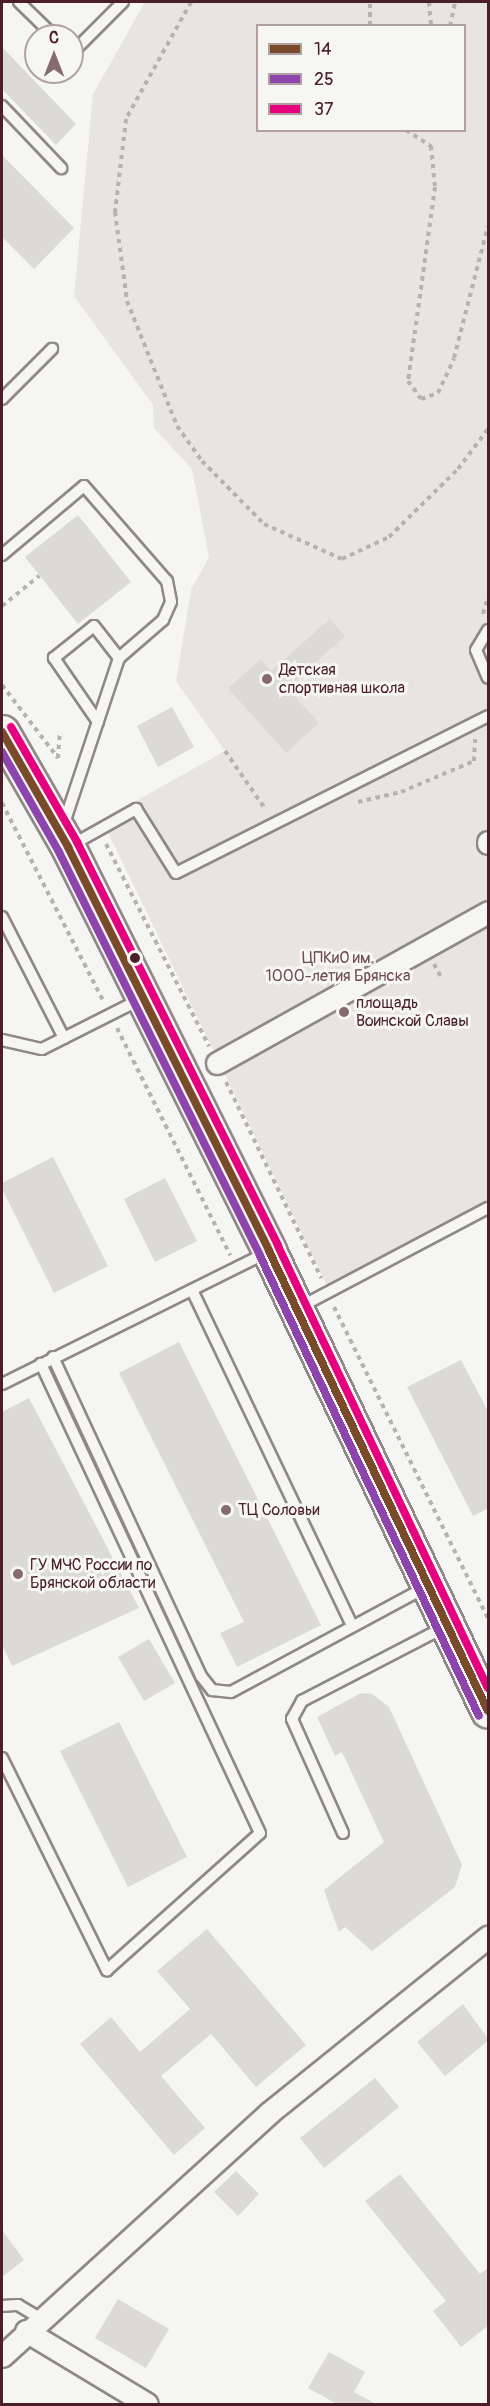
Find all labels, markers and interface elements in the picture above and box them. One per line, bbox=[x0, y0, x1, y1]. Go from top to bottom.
north arrow bbox=[24, 24, 84, 84]
legend bbox=[256, 24, 466, 132]
text: С bbox=[49, 28, 59, 48]
text: 14 bbox=[314, 38, 331, 61]
text: 25 bbox=[314, 68, 334, 91]
text: 37 bbox=[314, 98, 334, 121]
place label: Детская спортивная школа bbox=[279, 660, 405, 698]
marker: Детская спортивная школа bbox=[260, 672, 274, 686]
park label: ЦПКиО им. 1000-летия Брянска bbox=[266, 948, 410, 986]
unlabelled marker bbox=[129, 952, 141, 964]
place label: площадь Воинской Славы bbox=[356, 993, 469, 1031]
marker: площадь Воинской Славы bbox=[337, 1005, 351, 1019]
place label: ТЦ Соловьи bbox=[238, 1500, 320, 1520]
marker: ТЦ Соловьи bbox=[219, 1503, 233, 1517]
place label: ГУ МЧС России по Брянской области bbox=[30, 1555, 155, 1593]
marker: ГУ МЧС России по Брянской области bbox=[11, 1567, 25, 1581]

